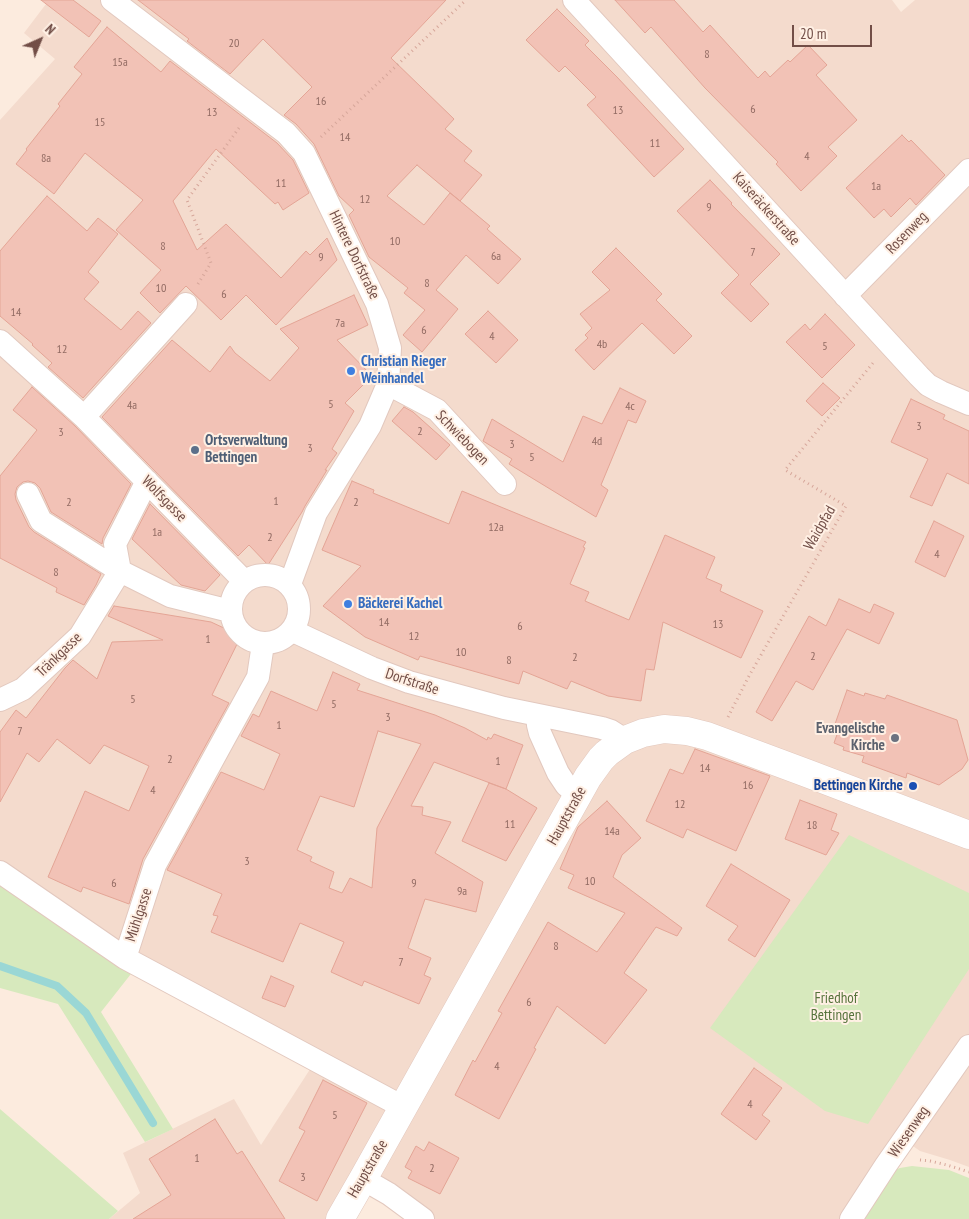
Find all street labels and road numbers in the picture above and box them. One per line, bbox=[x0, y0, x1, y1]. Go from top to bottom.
street label: Kaiseräckerstraße bbox=[729, 169, 803, 249]
street label: Hintere Dorfstraße bbox=[325, 208, 383, 302]
street label: Rosenweg bbox=[882, 208, 932, 258]
street label: Schwiebogen bbox=[432, 407, 492, 469]
street label: Wolfsgasse bbox=[138, 472, 190, 526]
street label: Waidpfad bbox=[800, 503, 840, 553]
street label: Tränkgasse bbox=[32, 629, 86, 681]
street label: Dorfstraße bbox=[383, 665, 441, 699]
street label: Hauptstraße bbox=[544, 784, 590, 848]
street label: Mühlgasse bbox=[122, 886, 156, 944]
street label: Wiesenweg bbox=[885, 1103, 933, 1161]
street label: Hauptstraße bbox=[344, 1137, 392, 1201]

